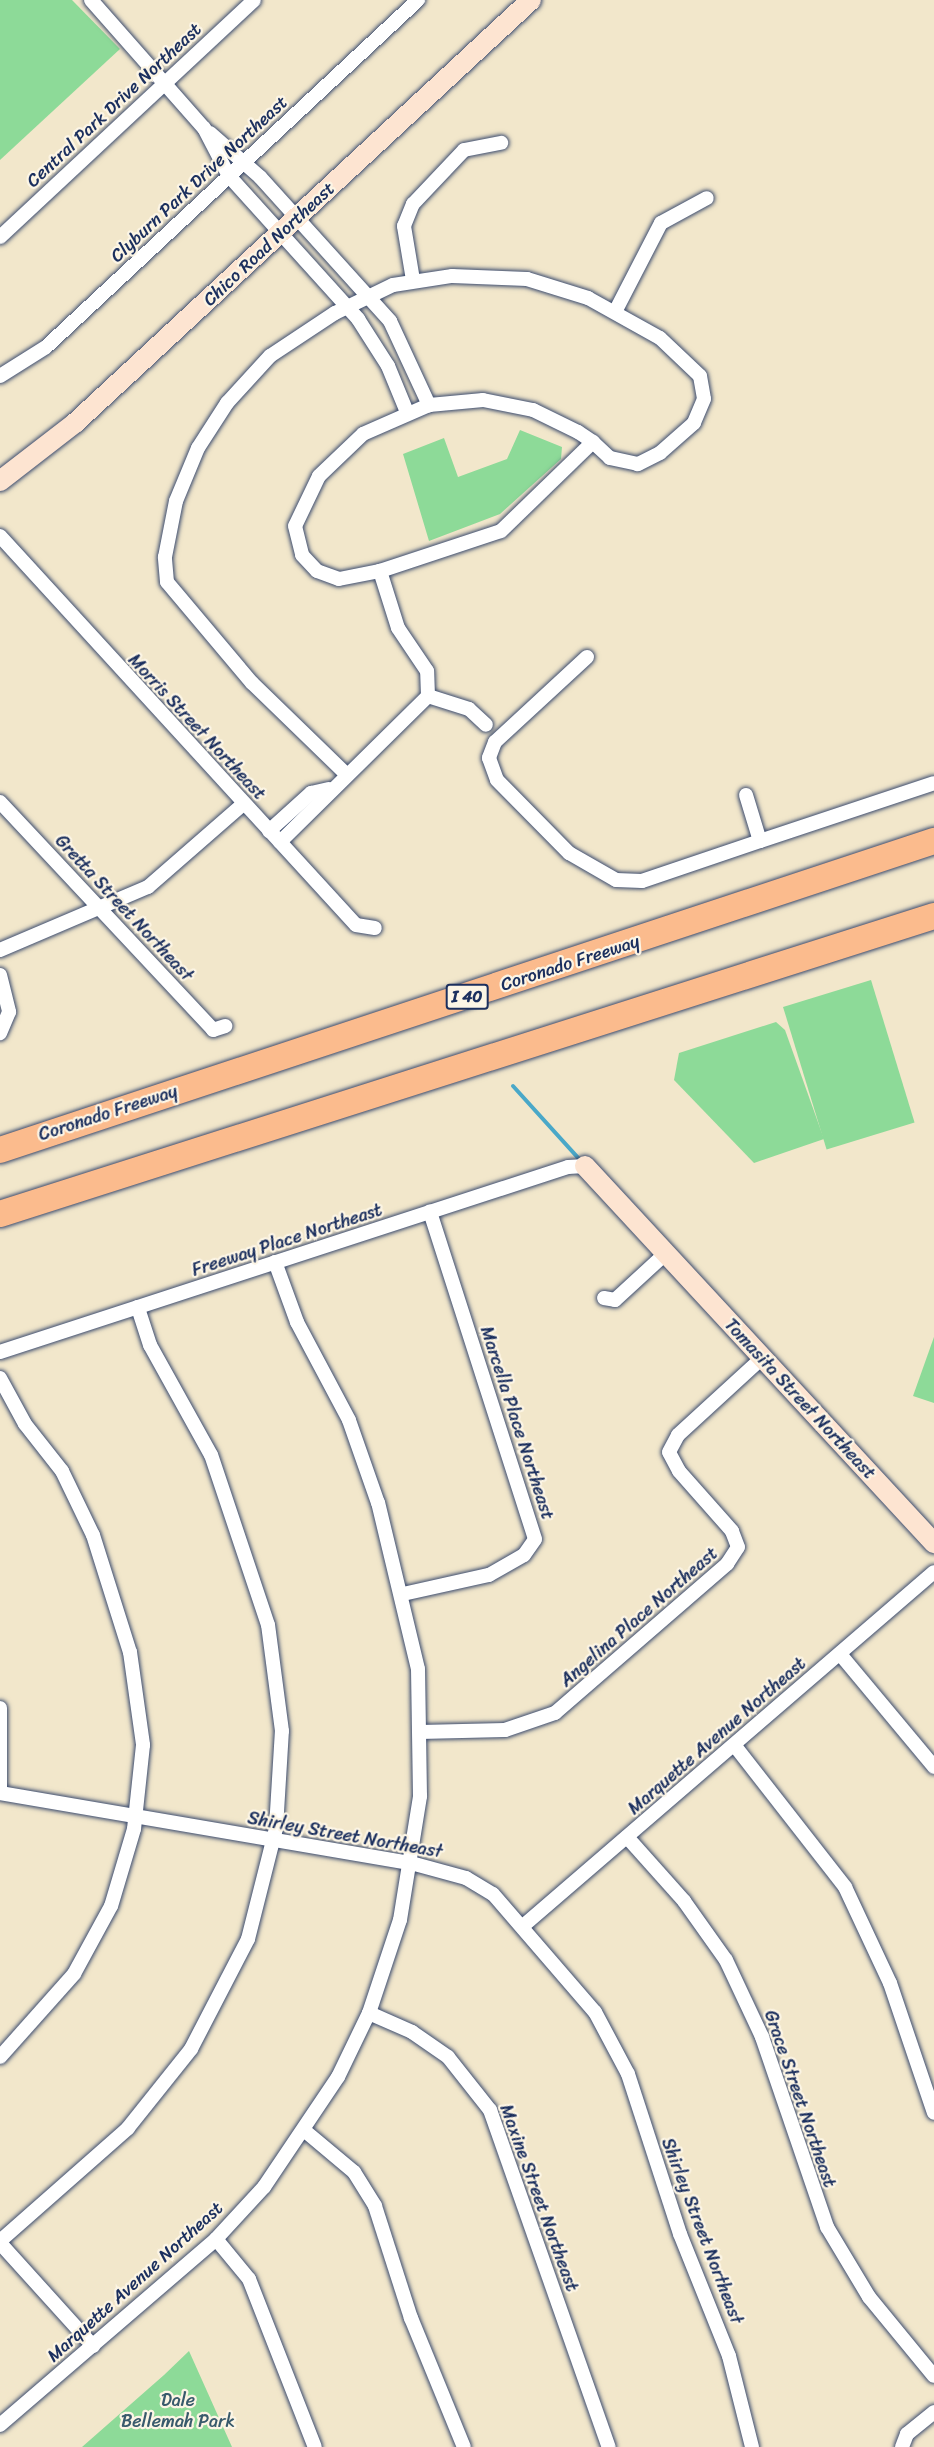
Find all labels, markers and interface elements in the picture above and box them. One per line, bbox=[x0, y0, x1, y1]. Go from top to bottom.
street label: Central Park Drive Northeast bbox=[22, 18, 206, 192]
street label: Clyburn Park Drive Northeast bbox=[106, 91, 292, 267]
street label: Chico Road Northeast bbox=[199, 177, 339, 311]
street label: Morris Street Northeast bbox=[123, 649, 271, 805]
street label: Gretta Street Northeast bbox=[50, 830, 198, 986]
street label: Coronado Freeway bbox=[498, 930, 642, 996]
road number: I 40 bbox=[444, 984, 490, 1010]
street label: Coronado Freeway bbox=[36, 1080, 180, 1146]
street label: Freeway Place Northeast bbox=[189, 1199, 385, 1281]
street label: Tomasita Street Northeast bbox=[720, 1314, 880, 1484]
street label: Marcella Place Northeast bbox=[476, 1324, 558, 1522]
street label: Angelina Place Northeast bbox=[556, 1543, 722, 1691]
street label: Marquette Avenue Northeast bbox=[623, 1652, 811, 1820]
street label: Shirley Street Northeast bbox=[245, 1807, 445, 1863]
street label: Grace Street Northeast bbox=[759, 2006, 841, 2192]
street label: Maxine Street Northeast bbox=[495, 2101, 583, 2295]
street label: Shirley Street Northeast bbox=[656, 2134, 748, 2328]
street label: Marquette Avenue Northeast bbox=[42, 2197, 228, 2367]
park label: Dale Bellemah Park bbox=[121, 2390, 235, 2432]

